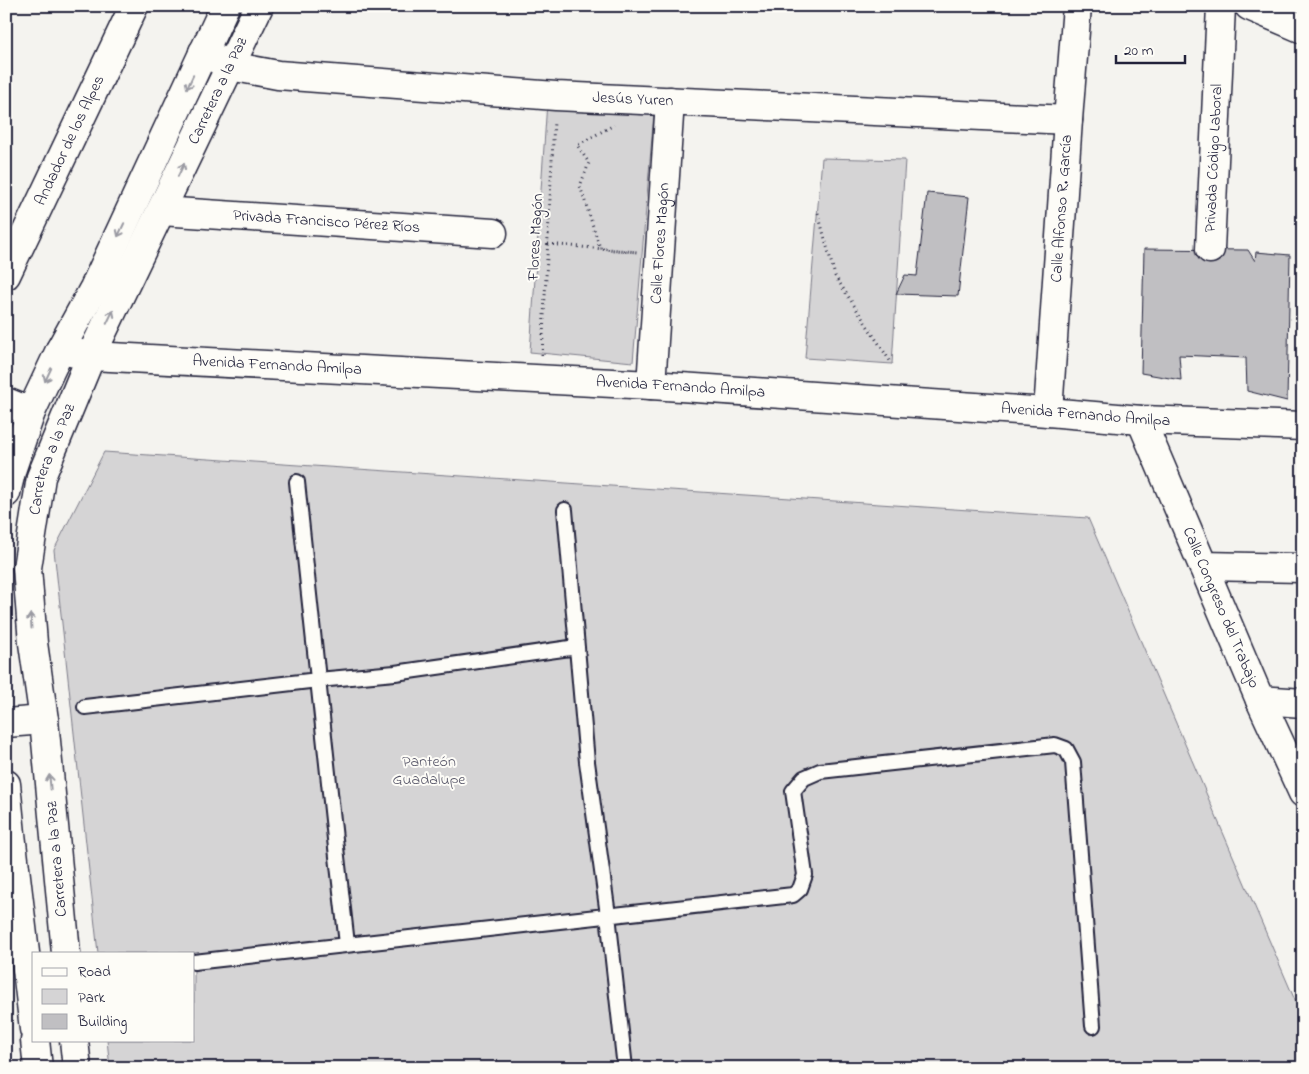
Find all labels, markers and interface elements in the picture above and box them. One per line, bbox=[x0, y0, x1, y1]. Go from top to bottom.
scale bar bbox=[1116, 32, 1185, 64]
street label: Carretera a la Paz bbox=[182, 33, 254, 149]
text: 20 m bbox=[1124, 40, 1154, 62]
street label: Andador de los Alpes bbox=[29, 71, 111, 210]
one-way arrow bbox=[184, 74, 194, 89]
street label: Privada Código Laboral bbox=[1199, 83, 1229, 233]
street label: Jesús Yuren bbox=[592, 86, 674, 113]
street label: Calle Alfonso R. García bbox=[1045, 134, 1079, 283]
one-way arrow bbox=[176, 163, 186, 178]
street label: Calle Flores Magón bbox=[644, 182, 677, 305]
street label: Flores Magón bbox=[522, 193, 550, 282]
street label: Privada Francisco Pérez Ríos bbox=[232, 204, 421, 240]
one-way arrow bbox=[116, 222, 126, 237]
one-way arrow bbox=[105, 309, 115, 324]
street label: Avenida Fernando Amilpa bbox=[192, 349, 363, 382]
one-way arrow bbox=[43, 367, 53, 382]
street label: Avenida Fernando Amilpa bbox=[595, 370, 766, 405]
street label: Avenida Fernando Amilpa bbox=[1000, 397, 1171, 433]
street label: Carretera a la Paz bbox=[23, 400, 82, 517]
street label: Calle Congreso del Trabajo bbox=[1176, 523, 1266, 692]
one-way arrow bbox=[26, 613, 36, 629]
park label: Panteón Guadalupe bbox=[392, 750, 466, 792]
one-way arrow bbox=[45, 775, 55, 791]
street label: Carretera a la Paz bbox=[40, 800, 74, 918]
legend bbox=[32, 952, 195, 1042]
text: Road bbox=[78, 961, 111, 983]
text: Park bbox=[78, 987, 106, 1009]
text: Building bbox=[77, 1011, 127, 1034]

